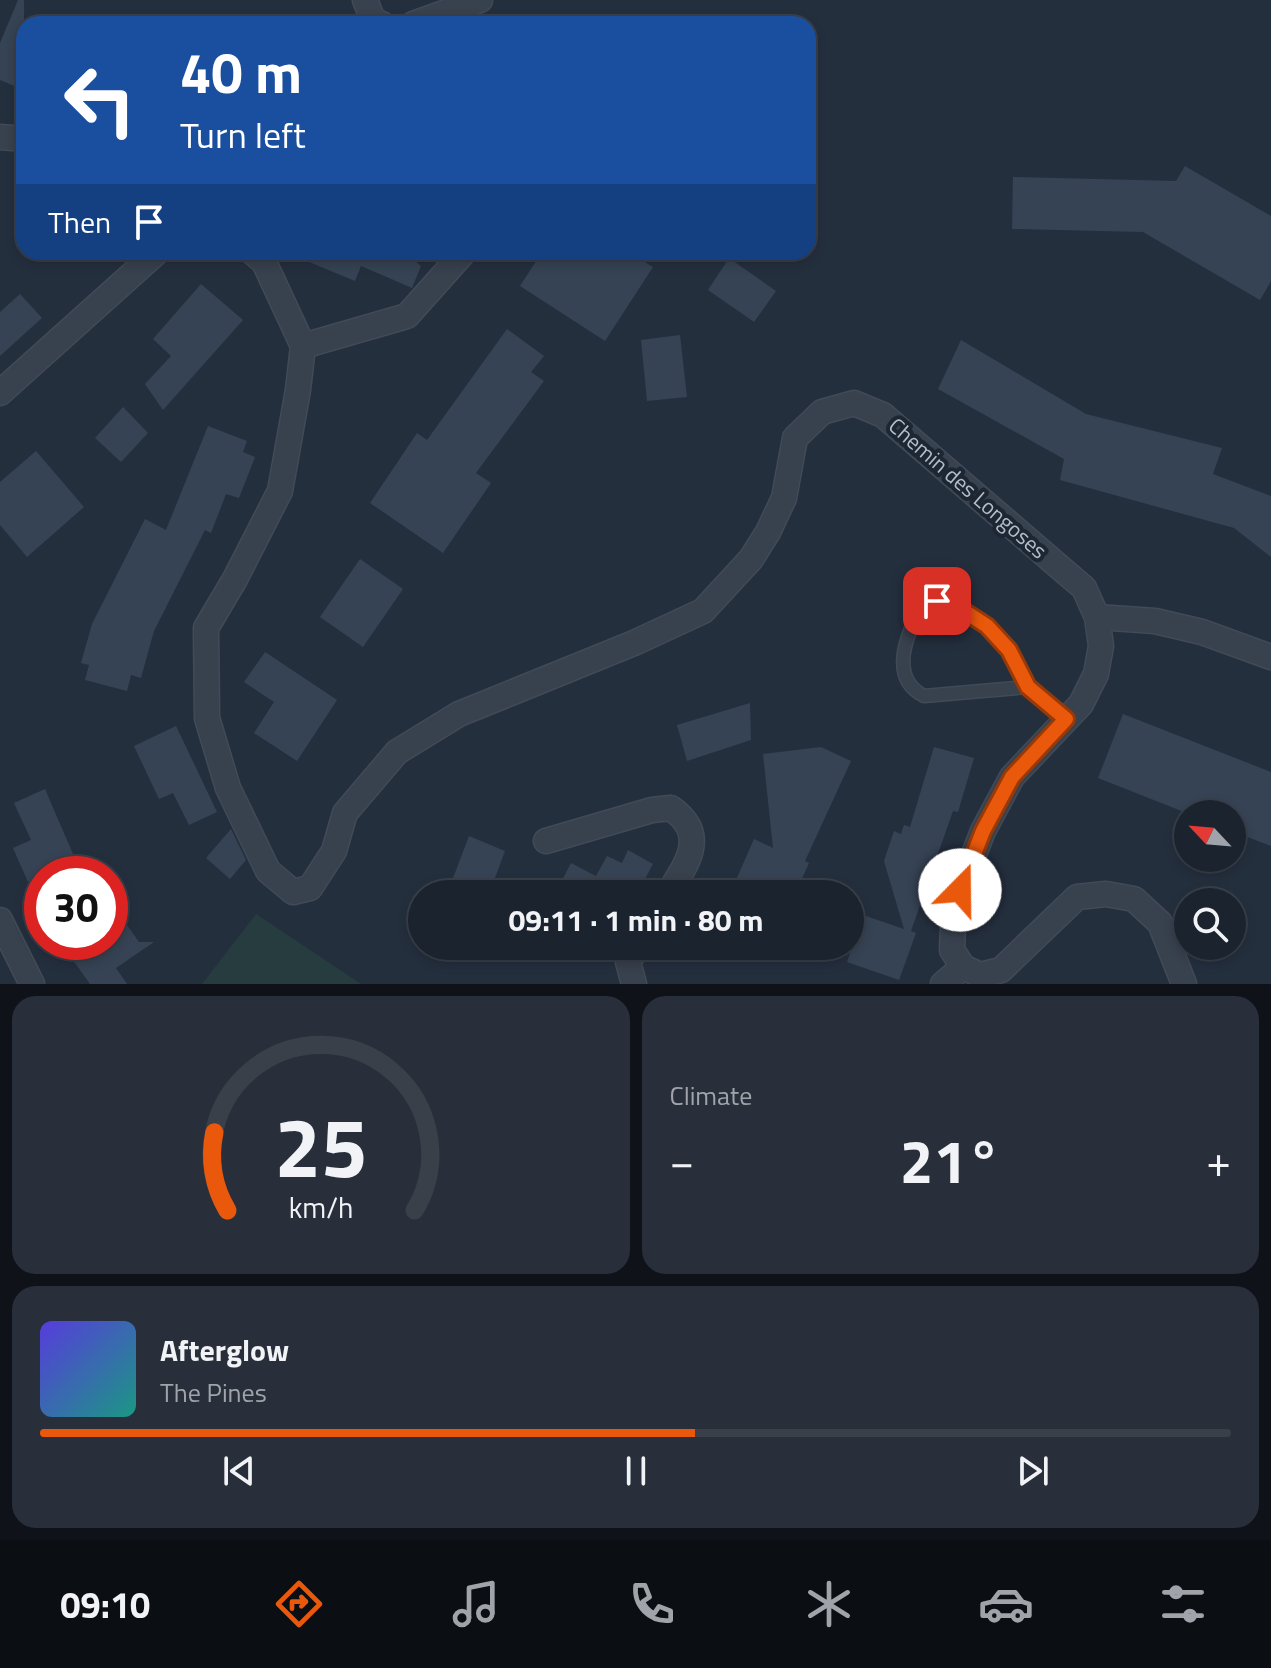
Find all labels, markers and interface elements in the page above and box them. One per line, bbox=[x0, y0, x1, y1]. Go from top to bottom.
text: 40 m bbox=[180, 30, 302, 115]
icon: left bbox=[48, 48, 152, 152]
text: Turn left bbox=[180, 107, 306, 162]
text: Then bbox=[48, 199, 111, 245]
icon: arrive bbox=[127, 200, 171, 244]
street label: Chemin des Longoses bbox=[881, 409, 1055, 567]
pin bbox=[903, 567, 971, 635]
icon: arrive bbox=[915, 579, 959, 623]
north arrow bbox=[1174, 800, 1246, 872]
map controls bbox=[1174, 800, 1246, 960]
position arrow bbox=[918, 848, 1002, 932]
speed limit sign: 30 bbox=[24, 856, 128, 960]
button: search bbox=[1174, 888, 1246, 960]
text: 09:11 · 1 min · 80 m bbox=[509, 897, 763, 943]
text: Climate bbox=[670, 1076, 752, 1115]
text: 25 bbox=[274, 1083, 367, 1209]
text: 21° bbox=[900, 1115, 1001, 1206]
text: − bbox=[670, 1127, 694, 1194]
text: + bbox=[1206, 1127, 1231, 1194]
text: km/h bbox=[288, 1186, 353, 1229]
text: Afterglow bbox=[160, 1327, 289, 1373]
text: The Pines bbox=[160, 1373, 267, 1412]
icon: previous bbox=[217, 1449, 261, 1493]
icon: pause bbox=[614, 1449, 658, 1493]
icon: next bbox=[1011, 1449, 1055, 1493]
icon: directions bbox=[271, 1576, 327, 1632]
icon: music bbox=[448, 1576, 504, 1632]
icon: phone bbox=[624, 1576, 680, 1632]
icon: climate bbox=[801, 1576, 857, 1632]
icon: car bbox=[978, 1576, 1034, 1632]
icon: filters bbox=[1155, 1576, 1211, 1632]
text: 09:10 bbox=[60, 1577, 150, 1632]

